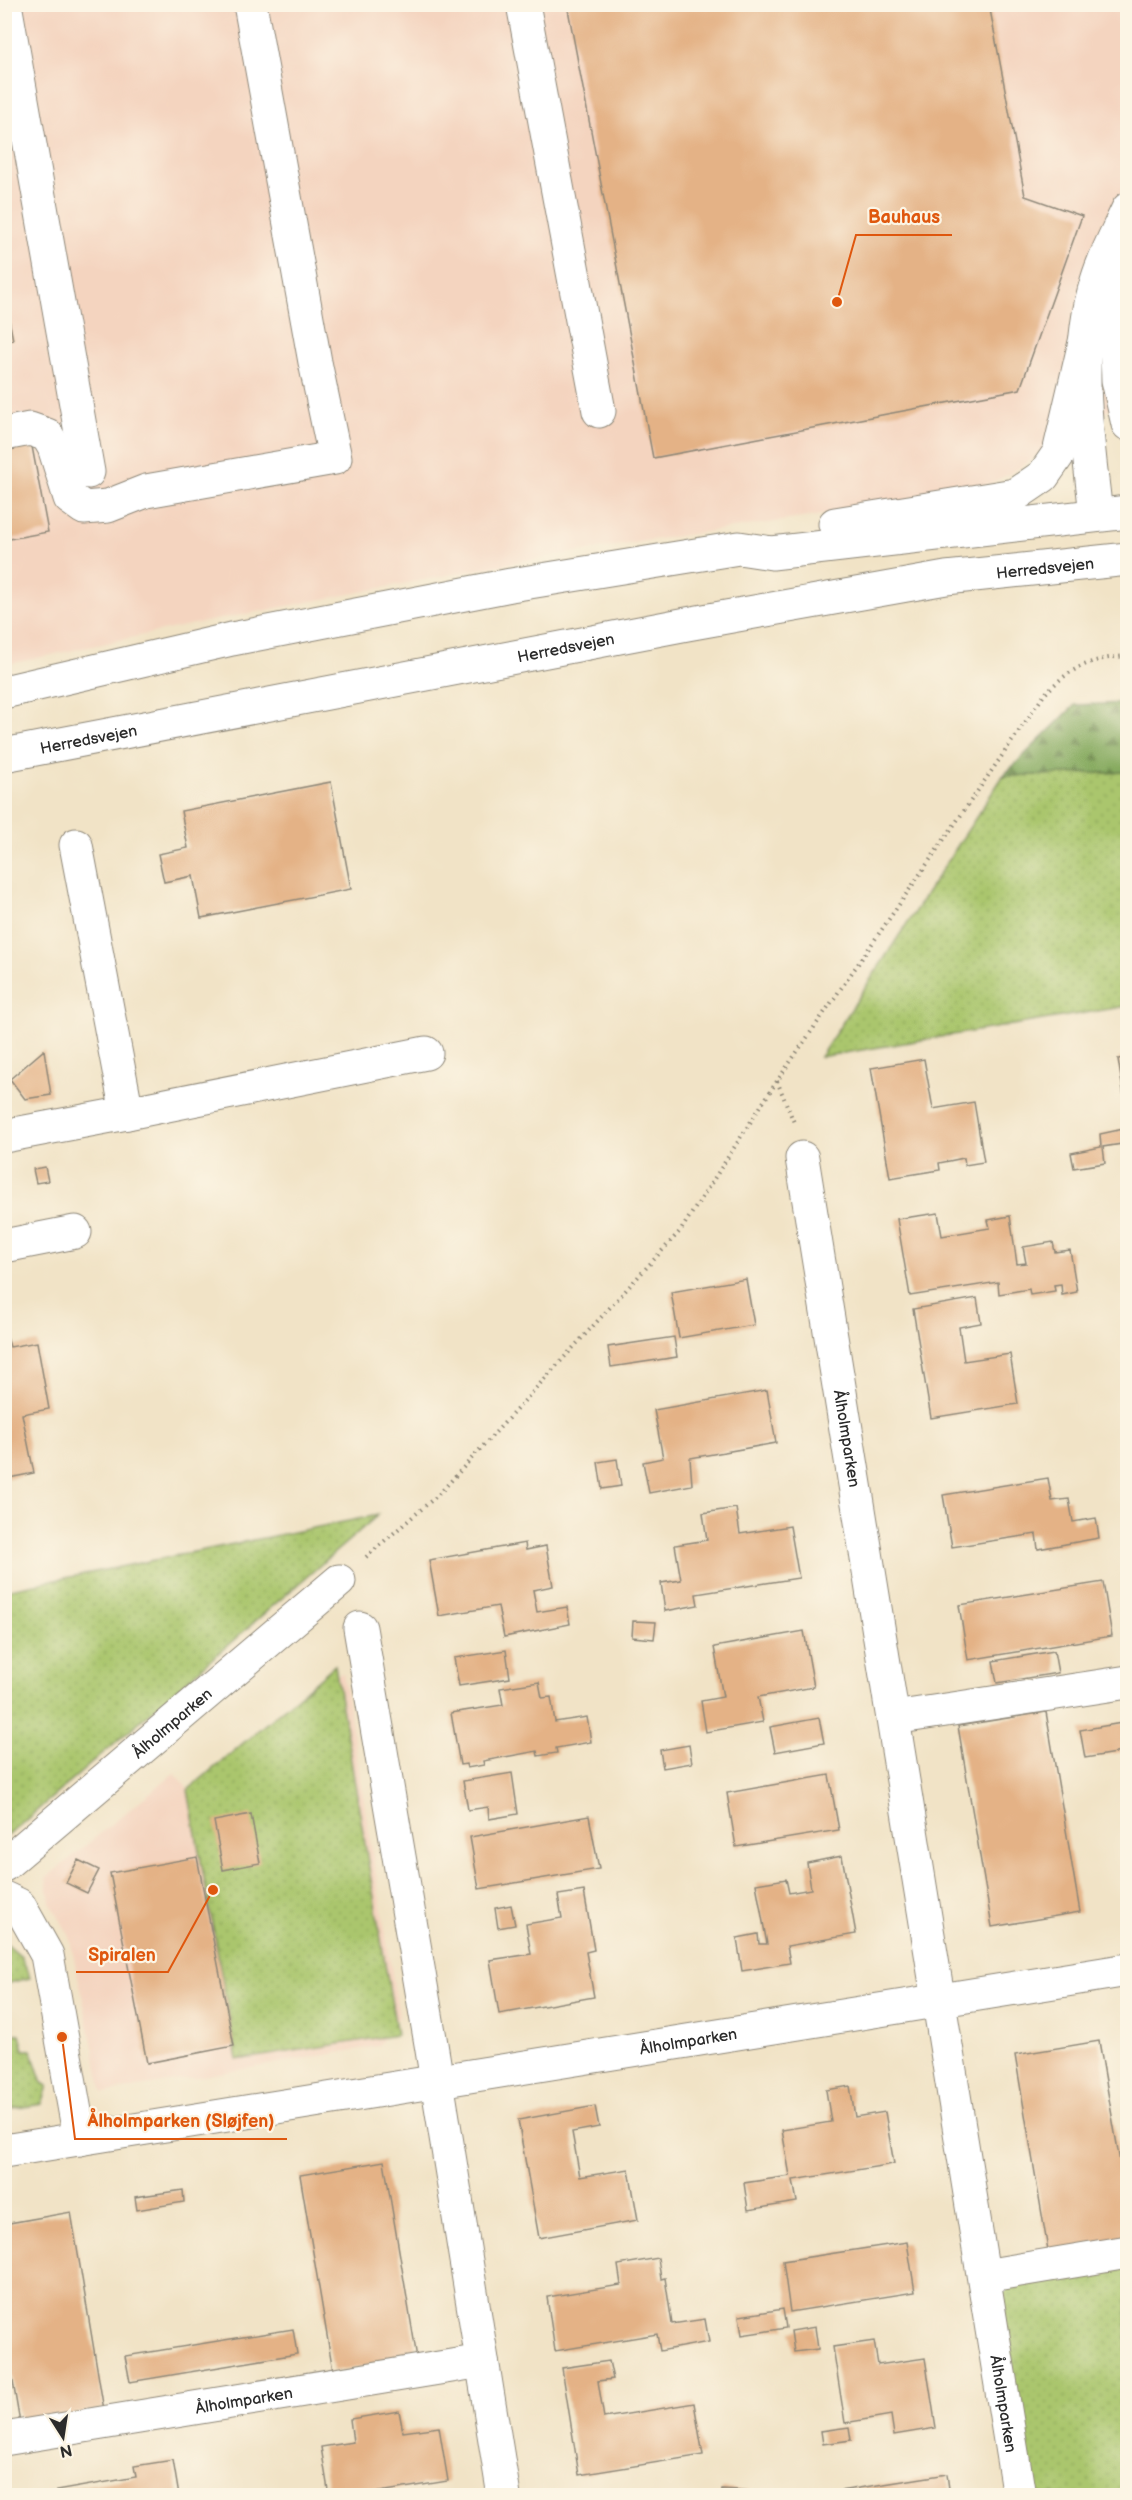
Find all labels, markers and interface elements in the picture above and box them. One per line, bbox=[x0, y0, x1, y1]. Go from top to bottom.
callout: Bauhaus bbox=[856, 199, 952, 235]
text: Bauhaus bbox=[868, 207, 940, 228]
street label: Herredsvejen bbox=[995, 555, 1095, 584]
street label: Herredsvejen bbox=[516, 630, 616, 667]
street label: Herredsvejen bbox=[39, 722, 139, 759]
street label: Ålholmparken bbox=[829, 1388, 863, 1489]
street label: Ålholmparken bbox=[128, 1685, 216, 1763]
callout: Spiralen bbox=[76, 1936, 168, 1972]
text: Spiralen bbox=[88, 1945, 156, 1966]
street label: Ålholmparken bbox=[638, 2025, 739, 2060]
callout: Ålholmparken (Sløjfen) bbox=[75, 2103, 287, 2139]
text: Ålholmparken (Sløjfen) bbox=[86, 2107, 275, 2132]
street label: Ålholmparken bbox=[985, 2354, 1020, 2454]
street label: Ålholmparken bbox=[194, 2384, 294, 2419]
north arrow bbox=[33, 2407, 93, 2467]
text: N bbox=[58, 2440, 74, 2461]

